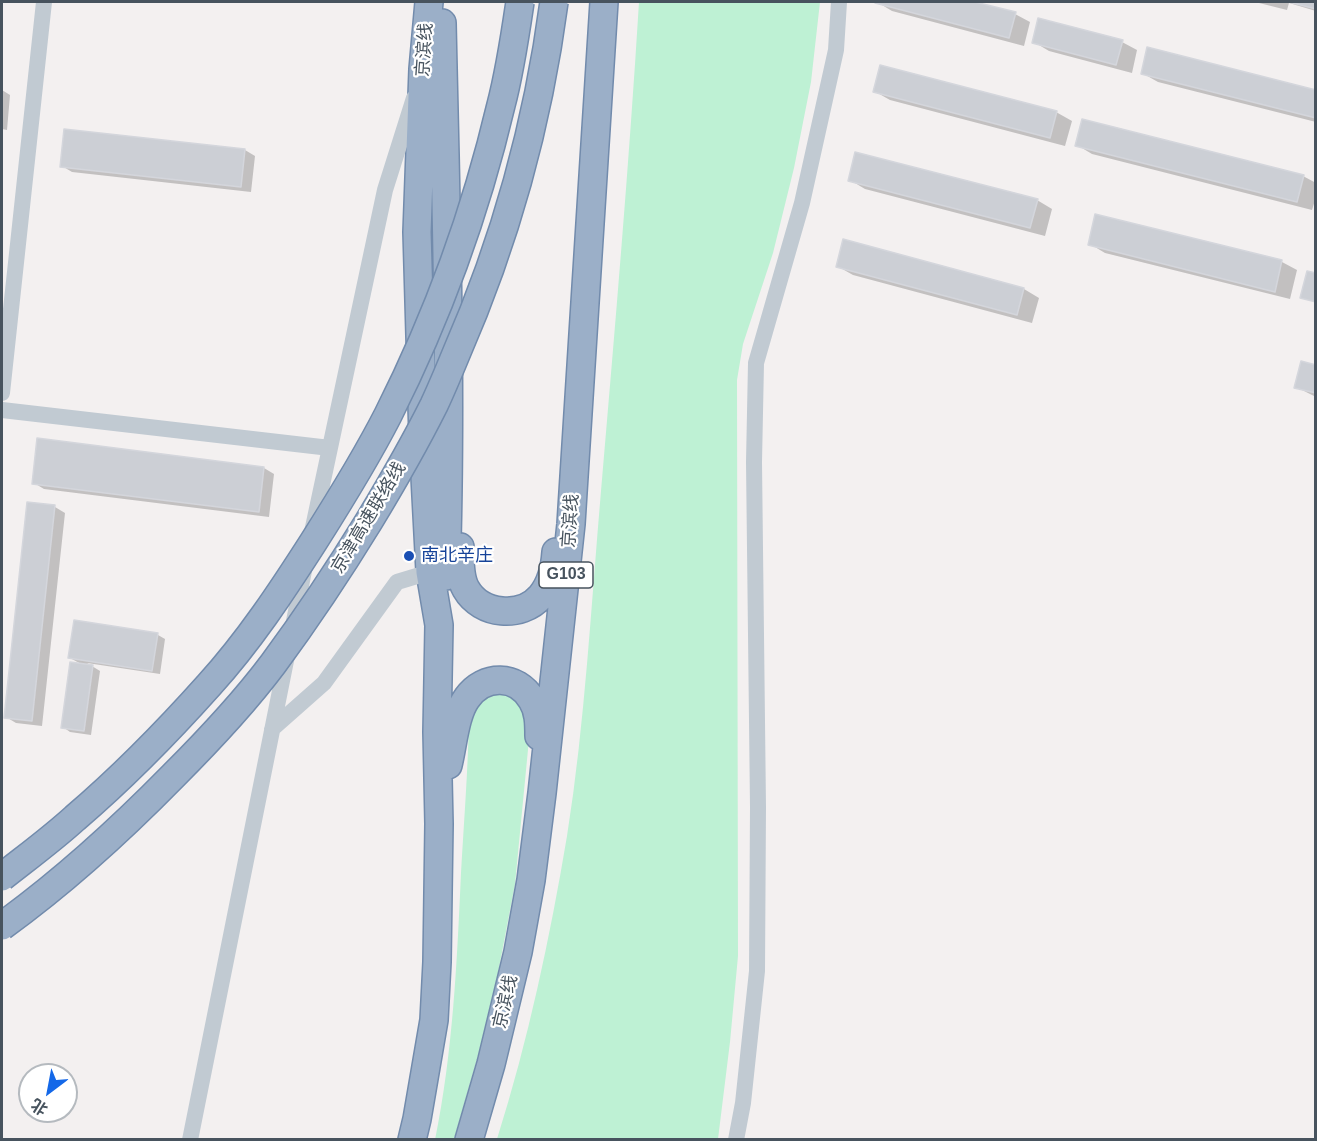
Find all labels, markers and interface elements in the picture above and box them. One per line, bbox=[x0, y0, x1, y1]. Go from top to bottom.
street label: 京滨线 bbox=[412, 22, 438, 78]
street label: 京津高速联络线 bbox=[327, 458, 411, 578]
street label: 京滨线 bbox=[558, 493, 584, 549]
place label: 南北辛庄 bbox=[421, 545, 493, 567]
marker: 南北辛庄 bbox=[402, 549, 416, 563]
road number: G103 bbox=[539, 562, 593, 588]
street label: 京滨线 bbox=[489, 973, 523, 1031]
north arrow bbox=[18, 1063, 78, 1123]
text: 北 bbox=[28, 1096, 51, 1118]

